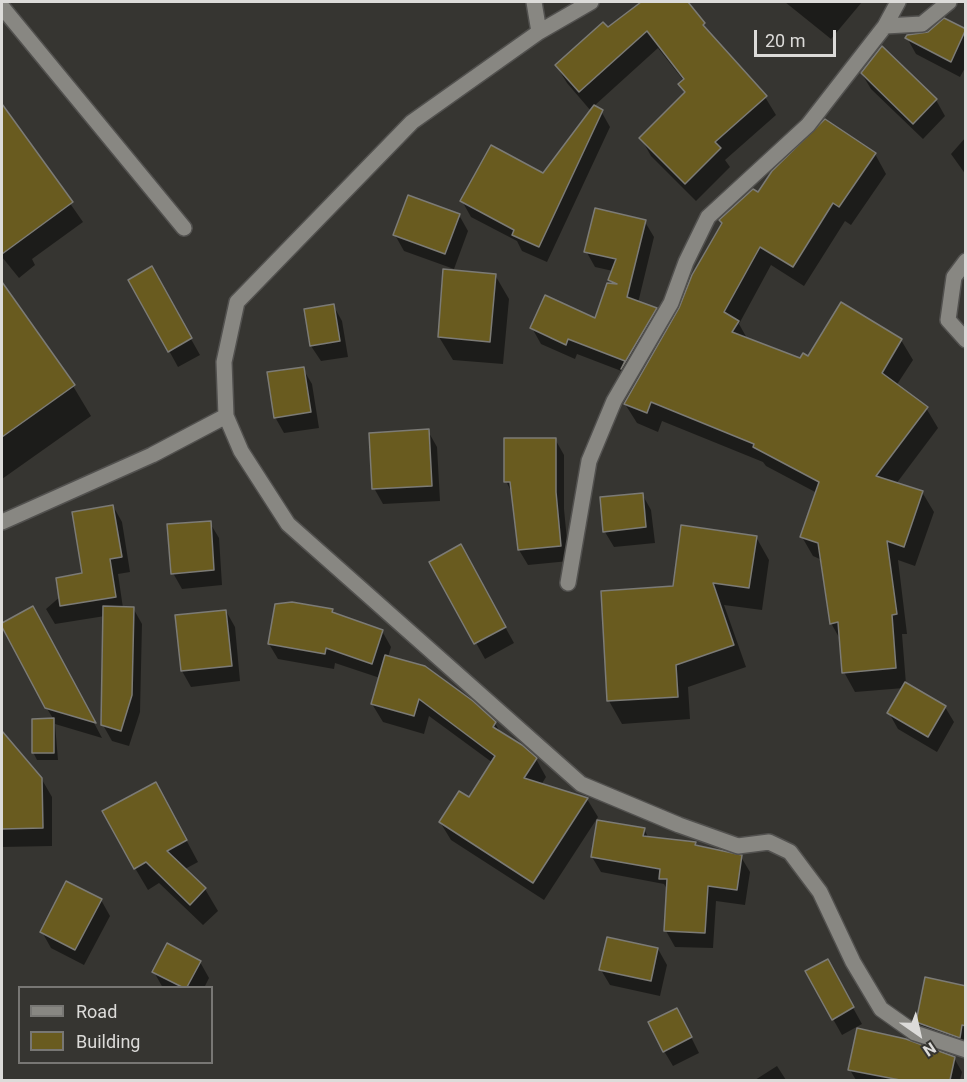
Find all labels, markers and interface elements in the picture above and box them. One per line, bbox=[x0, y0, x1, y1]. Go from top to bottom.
scale bar bbox=[757, 18, 840, 56]
text: 20 m bbox=[765, 30, 805, 51]
legend bbox=[18, 986, 213, 1064]
text: Road bbox=[76, 1001, 117, 1022]
north arrow bbox=[889, 1004, 949, 1064]
text: Building bbox=[76, 1031, 140, 1052]
text: N bbox=[919, 1038, 939, 1060]

